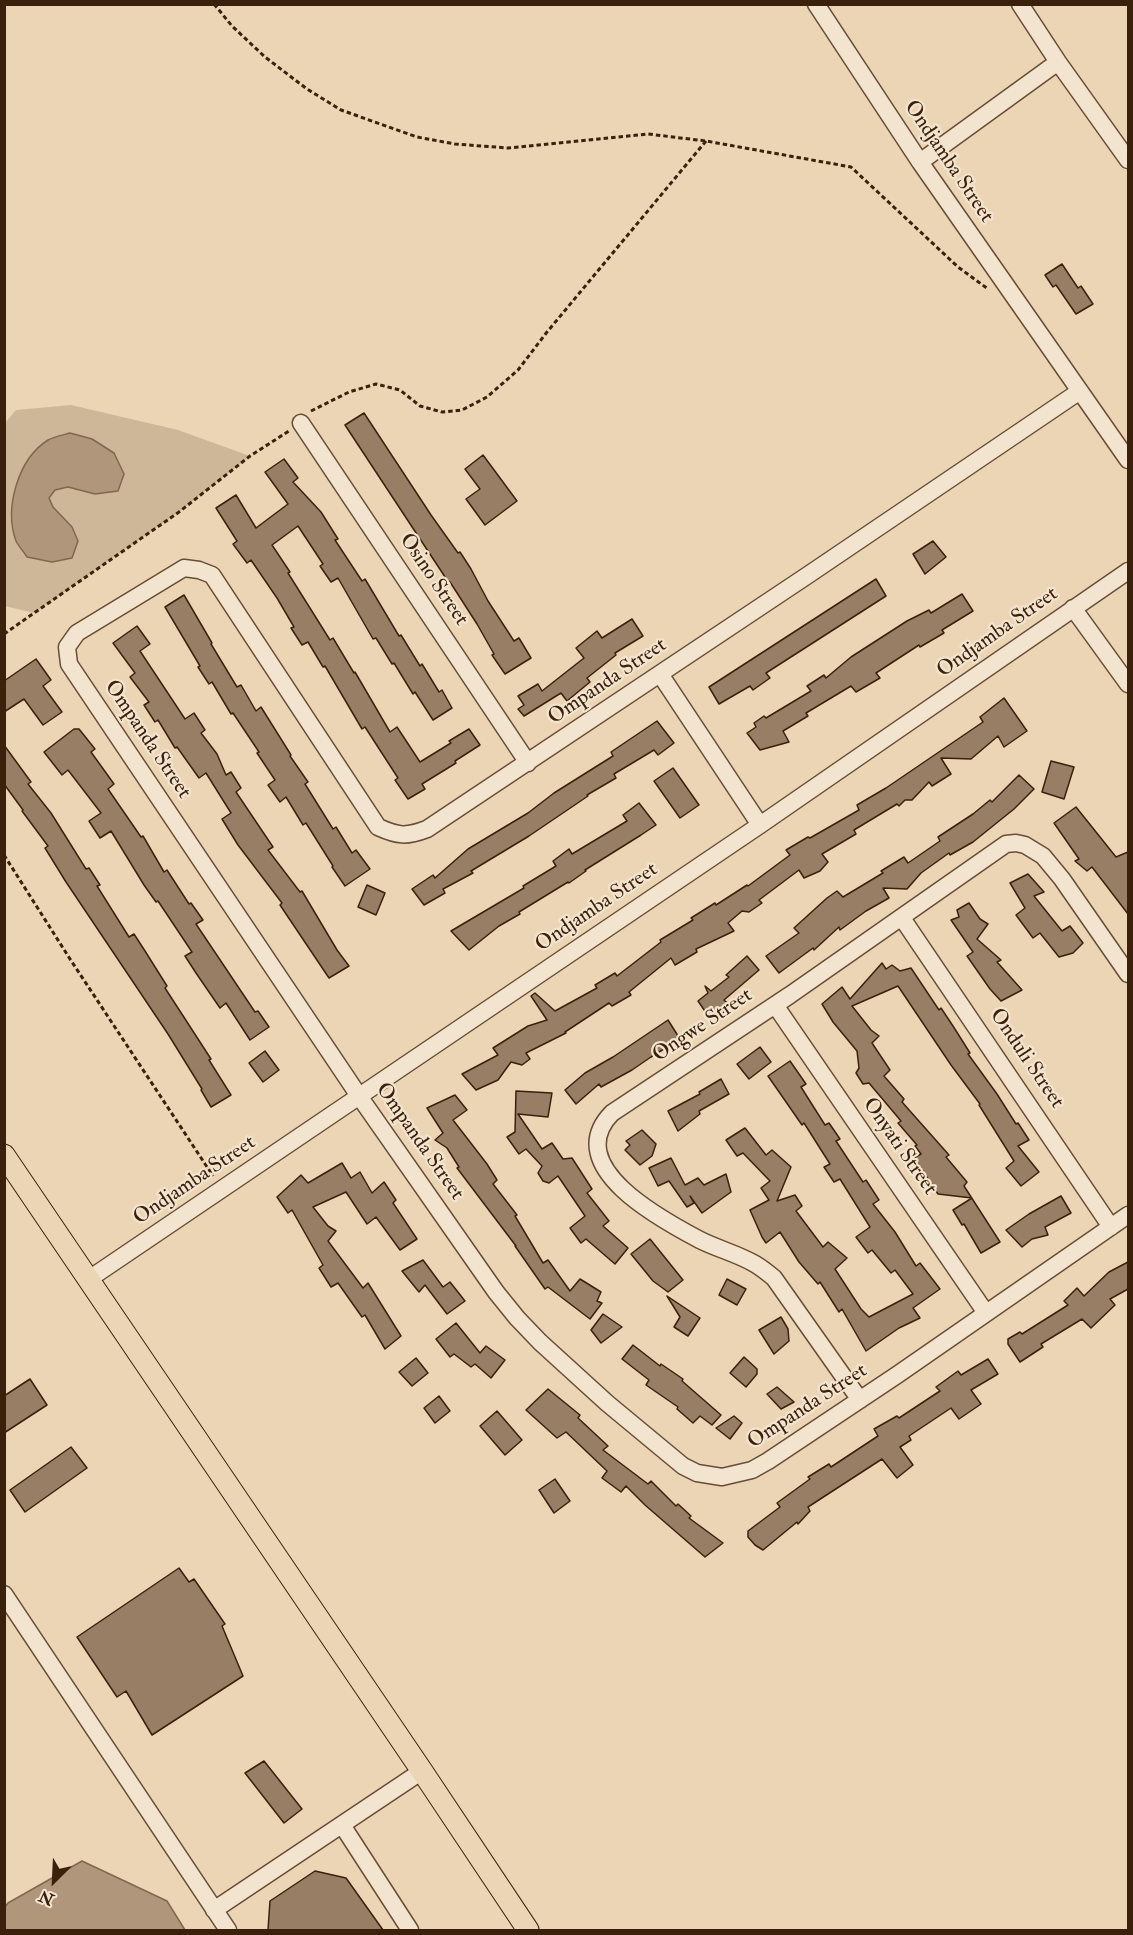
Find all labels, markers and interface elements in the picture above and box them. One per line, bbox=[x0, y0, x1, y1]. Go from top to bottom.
street label: Ondjamba Street bbox=[898, 96, 998, 228]
street label: Osino Street bbox=[393, 529, 473, 631]
street label: Ondjamba Street bbox=[933, 582, 1063, 684]
street label: Ompanda Street bbox=[544, 633, 672, 731]
street label: Ompanda Street bbox=[98, 676, 196, 804]
street label: Ondjamba Street bbox=[531, 858, 663, 958]
street label: Ongwe Street bbox=[648, 983, 758, 1069]
street label: Onduli Street bbox=[983, 1004, 1069, 1114]
street label: Ompanda Street bbox=[369, 1079, 469, 1205]
street label: Onyati Street bbox=[856, 1094, 942, 1200]
street label: Ondjamba Street bbox=[129, 1131, 261, 1231]
street label: Ompanda Street bbox=[744, 1359, 872, 1455]
north arrow bbox=[24, 1851, 84, 1911]
text: N bbox=[36, 1885, 57, 1909]

